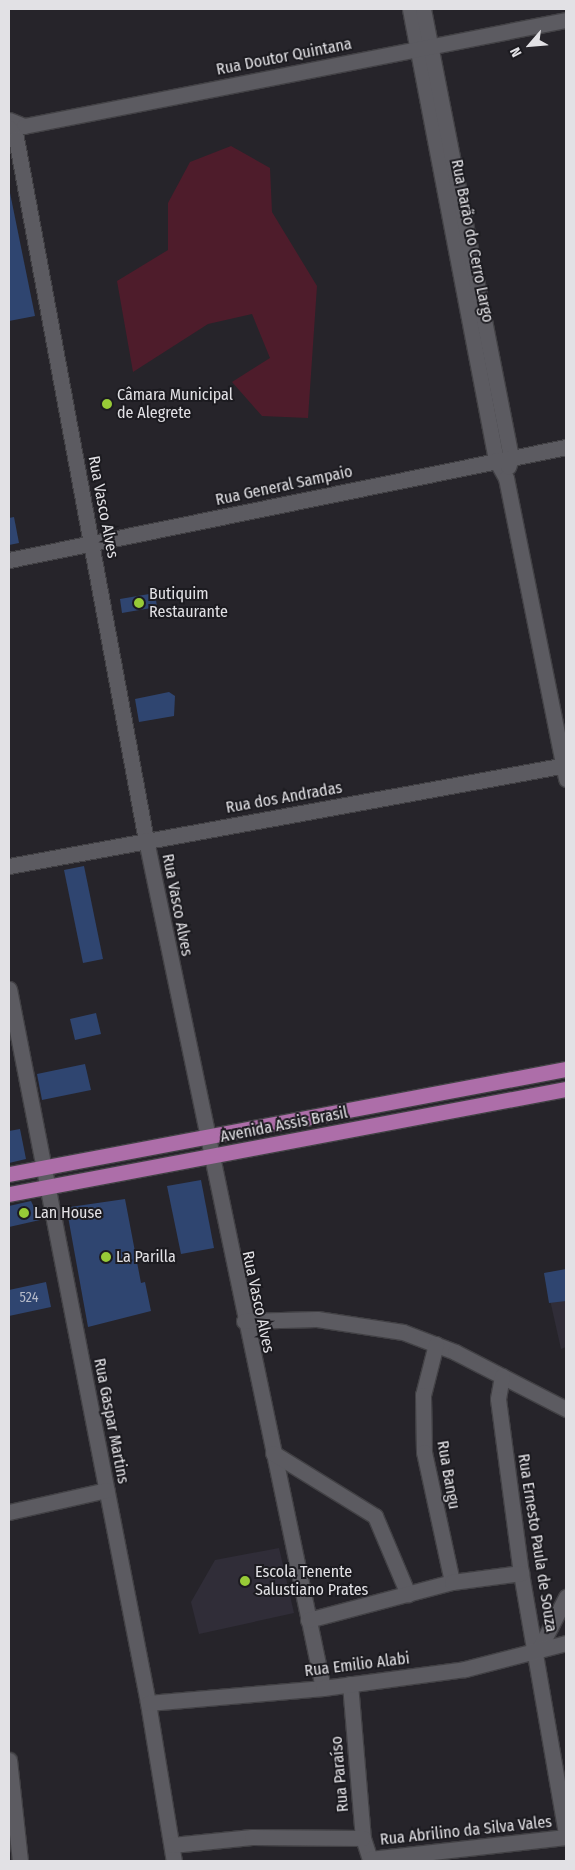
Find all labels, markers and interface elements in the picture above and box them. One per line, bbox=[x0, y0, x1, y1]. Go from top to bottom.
north arrow bbox=[505, 20, 555, 70]
street label: Rua Doutor Quintana bbox=[215, 34, 353, 80]
text: N bbox=[507, 44, 526, 60]
street label: Rua Barão do Cerro Largo bbox=[447, 158, 497, 324]
place label: Câmara Municipal de Alegrete bbox=[117, 385, 233, 423]
marker: Câmara Municipal de Alegrete bbox=[101, 398, 113, 410]
street label: Rua Vasco Alves bbox=[84, 454, 122, 560]
street label: Rua General Sampaio bbox=[214, 462, 354, 510]
place label: Butiquim Restaurante bbox=[149, 584, 228, 622]
marker: Butiquim Restaurante bbox=[133, 597, 145, 609]
street label: Rua dos Andradas bbox=[224, 778, 344, 818]
street label: Rua Vasco Alves bbox=[158, 852, 196, 958]
street label: Avenida Assis Brasil bbox=[219, 1103, 349, 1147]
place label: Lan House bbox=[34, 1203, 102, 1223]
marker: Lan House bbox=[18, 1207, 30, 1219]
place label: La Parilla bbox=[116, 1247, 176, 1267]
street label: Rua Vasco Alves bbox=[238, 1249, 278, 1355]
marker: La Parilla bbox=[100, 1251, 112, 1263]
house number: 524 bbox=[20, 1290, 38, 1306]
street label: Rua Gaspar Martins bbox=[89, 1357, 133, 1485]
street label: Rua Bangu bbox=[433, 1439, 463, 1511]
street label: Rua Ernesto Paula de Souza bbox=[513, 1452, 561, 1634]
place label: Escola Tenente Salustiano Prates bbox=[255, 1562, 368, 1600]
marker: Escola Tenente Salustiano Prates bbox=[239, 1575, 251, 1587]
street label: Rua Emilio Alabi bbox=[303, 1649, 411, 1681]
street label: Rua Paraíso bbox=[327, 1735, 353, 1813]
street label: Rua Abrilino da Silva Vales bbox=[379, 1812, 553, 1850]

